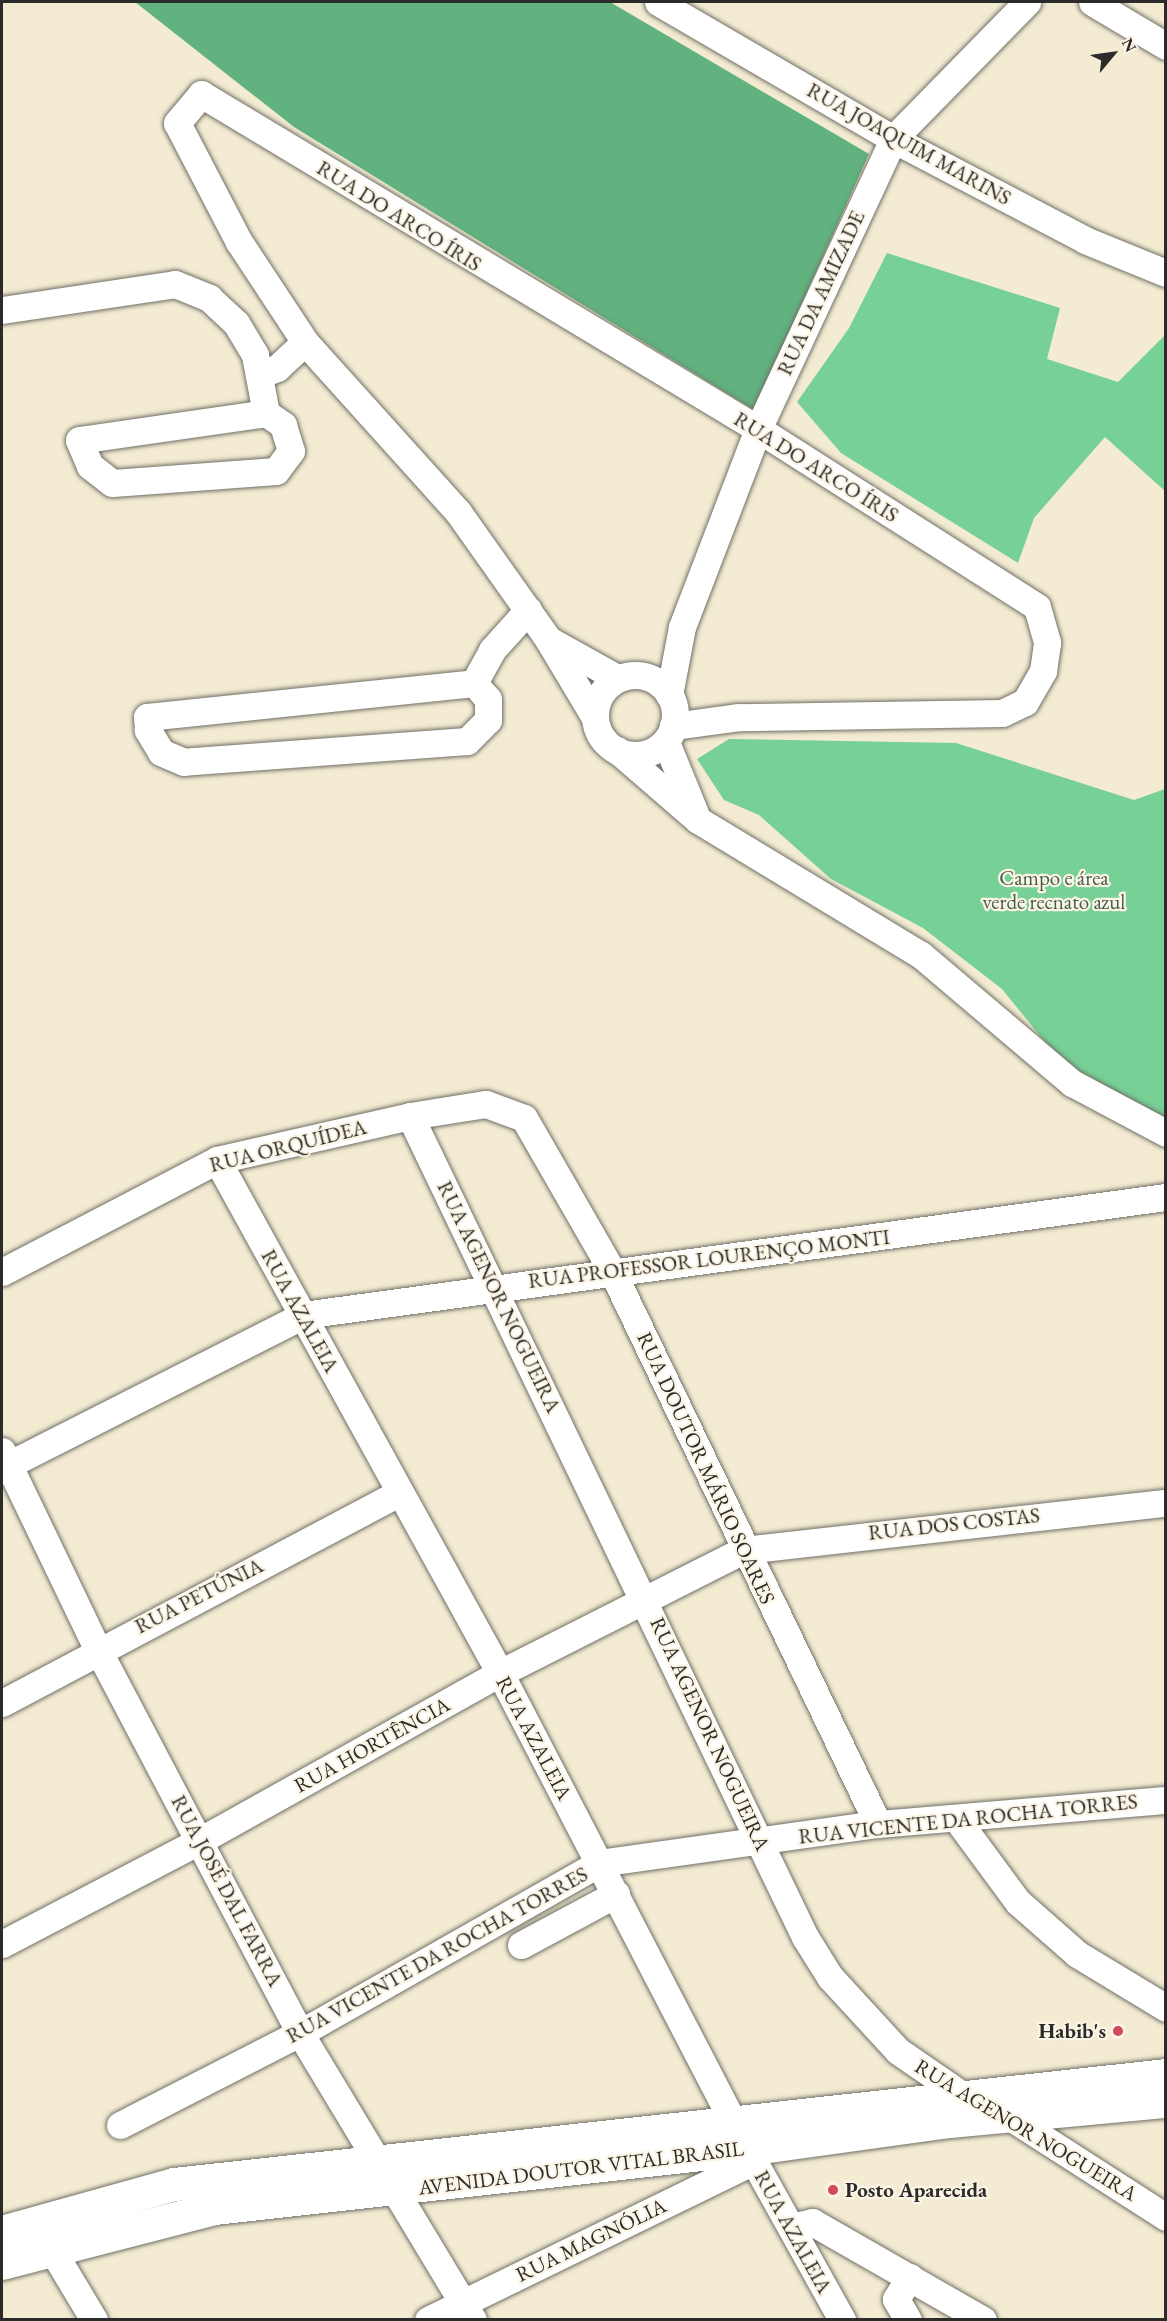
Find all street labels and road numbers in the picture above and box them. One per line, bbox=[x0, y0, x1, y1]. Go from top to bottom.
street label: RUA JOAQUIM MARINS bbox=[803, 77, 1015, 211]
street label: RUA DO ARCO ÍRIS bbox=[312, 155, 486, 277]
street label: RUA DA AMIZADE bbox=[772, 207, 870, 379]
street label: RUA DO ARCO ÍRIS bbox=[729, 406, 903, 528]
street label: RUA ORQUÍDEA bbox=[207, 1114, 369, 1178]
street label: RUA AGENOR NOGUEIRA bbox=[432, 1177, 566, 1417]
street label: RUA PROFESSOR LOURENÇO MONTI bbox=[527, 1224, 891, 1294]
street label: RUA AZALEIA bbox=[256, 1245, 344, 1377]
street label: RUA DOUTOR MÁRIO SOARES bbox=[632, 1328, 780, 1608]
street label: RUA DOS COSTAS bbox=[867, 1502, 1041, 1546]
street label: RUA PETÚNIA bbox=[131, 1553, 267, 1639]
street label: RUA AGENOR NOGUEIRA bbox=[645, 1613, 775, 1855]
street label: RUA AZALEIA bbox=[491, 1672, 577, 1804]
street label: RUA HORTÊNCIA bbox=[290, 1692, 454, 1798]
street label: RUA VICENTE DA ROCHA TORRES bbox=[797, 1789, 1139, 1849]
street label: RUA JOSÉ DAL FARRA bbox=[166, 1791, 288, 1991]
street label: RUA VICENTE DA ROCHA TORRES bbox=[282, 1861, 592, 2049]
street label: RUA AGENOR NOGUEIRA bbox=[910, 2054, 1142, 2206]
street label: AVENIDA DOUTOR VITAL BRASIL bbox=[417, 2136, 745, 2200]
street label: RUA AZALEIA bbox=[749, 2166, 837, 2298]
street label: RUA MAGNÓLIA bbox=[512, 2193, 670, 2287]

